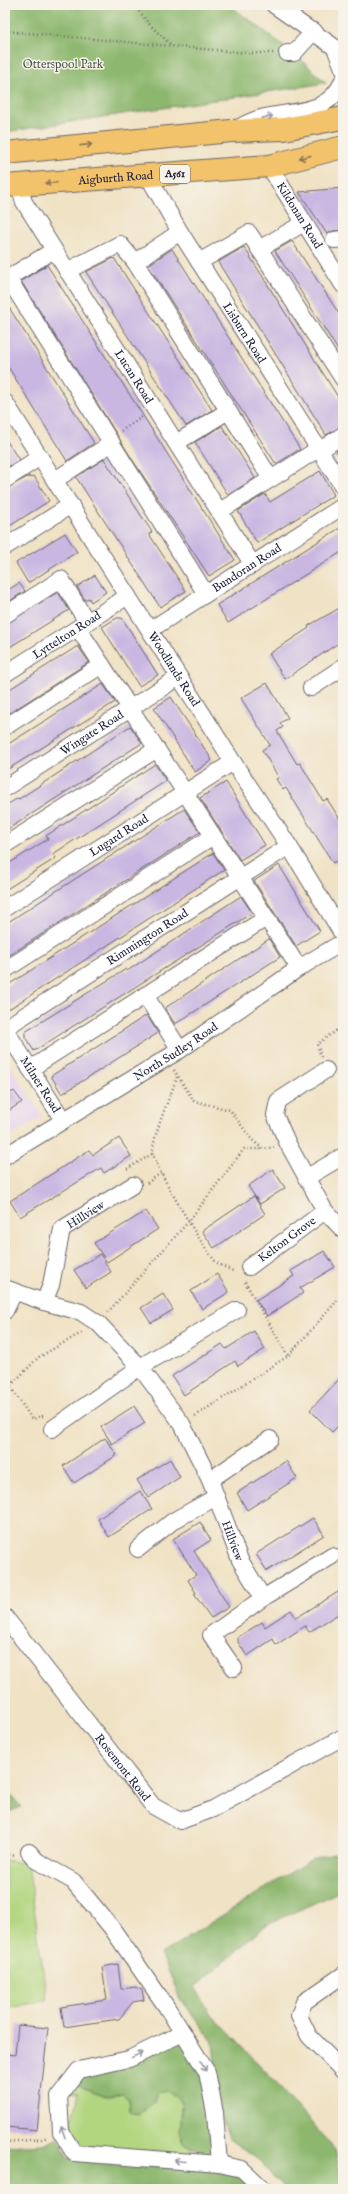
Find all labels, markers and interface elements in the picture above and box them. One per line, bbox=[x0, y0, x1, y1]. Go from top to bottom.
park label: Otterspool Park bbox=[23, 57, 104, 73]
one-way arrow bbox=[260, 112, 273, 120]
one-way arrow bbox=[79, 141, 92, 148]
one-way arrow bbox=[299, 153, 312, 161]
road number: A561 bbox=[160, 165, 190, 183]
street label: Aigburth Road bbox=[77, 167, 154, 188]
one-way arrow bbox=[45, 179, 58, 186]
street label: Kildonan Road bbox=[273, 179, 326, 252]
street label: Lisburn Road bbox=[219, 300, 270, 366]
street label: Lucan Road bbox=[111, 347, 157, 407]
street label: Bundoran Road bbox=[209, 540, 285, 596]
street label: Lyttelton Road bbox=[30, 607, 104, 662]
street label: Woodlands Road bbox=[145, 629, 204, 710]
street label: Wingate Road bbox=[57, 707, 127, 758]
street label: Lugard Road bbox=[86, 810, 151, 860]
street label: Rimmington Road bbox=[104, 905, 191, 968]
street label: North Sudley Road bbox=[131, 1019, 221, 1084]
street label: Milner Road bbox=[17, 1054, 64, 1116]
street label: Hillview bbox=[64, 1197, 108, 1232]
street label: Kelton Grove bbox=[255, 1213, 319, 1265]
street label: Hillview bbox=[218, 1518, 248, 1564]
street label: Rosemont Road bbox=[92, 1731, 154, 1804]
one-way arrow bbox=[131, 2051, 143, 2058]
one-way arrow bbox=[200, 2060, 208, 2072]
one-way arrow bbox=[58, 2126, 66, 2138]
one-way arrow bbox=[174, 2157, 187, 2164]

